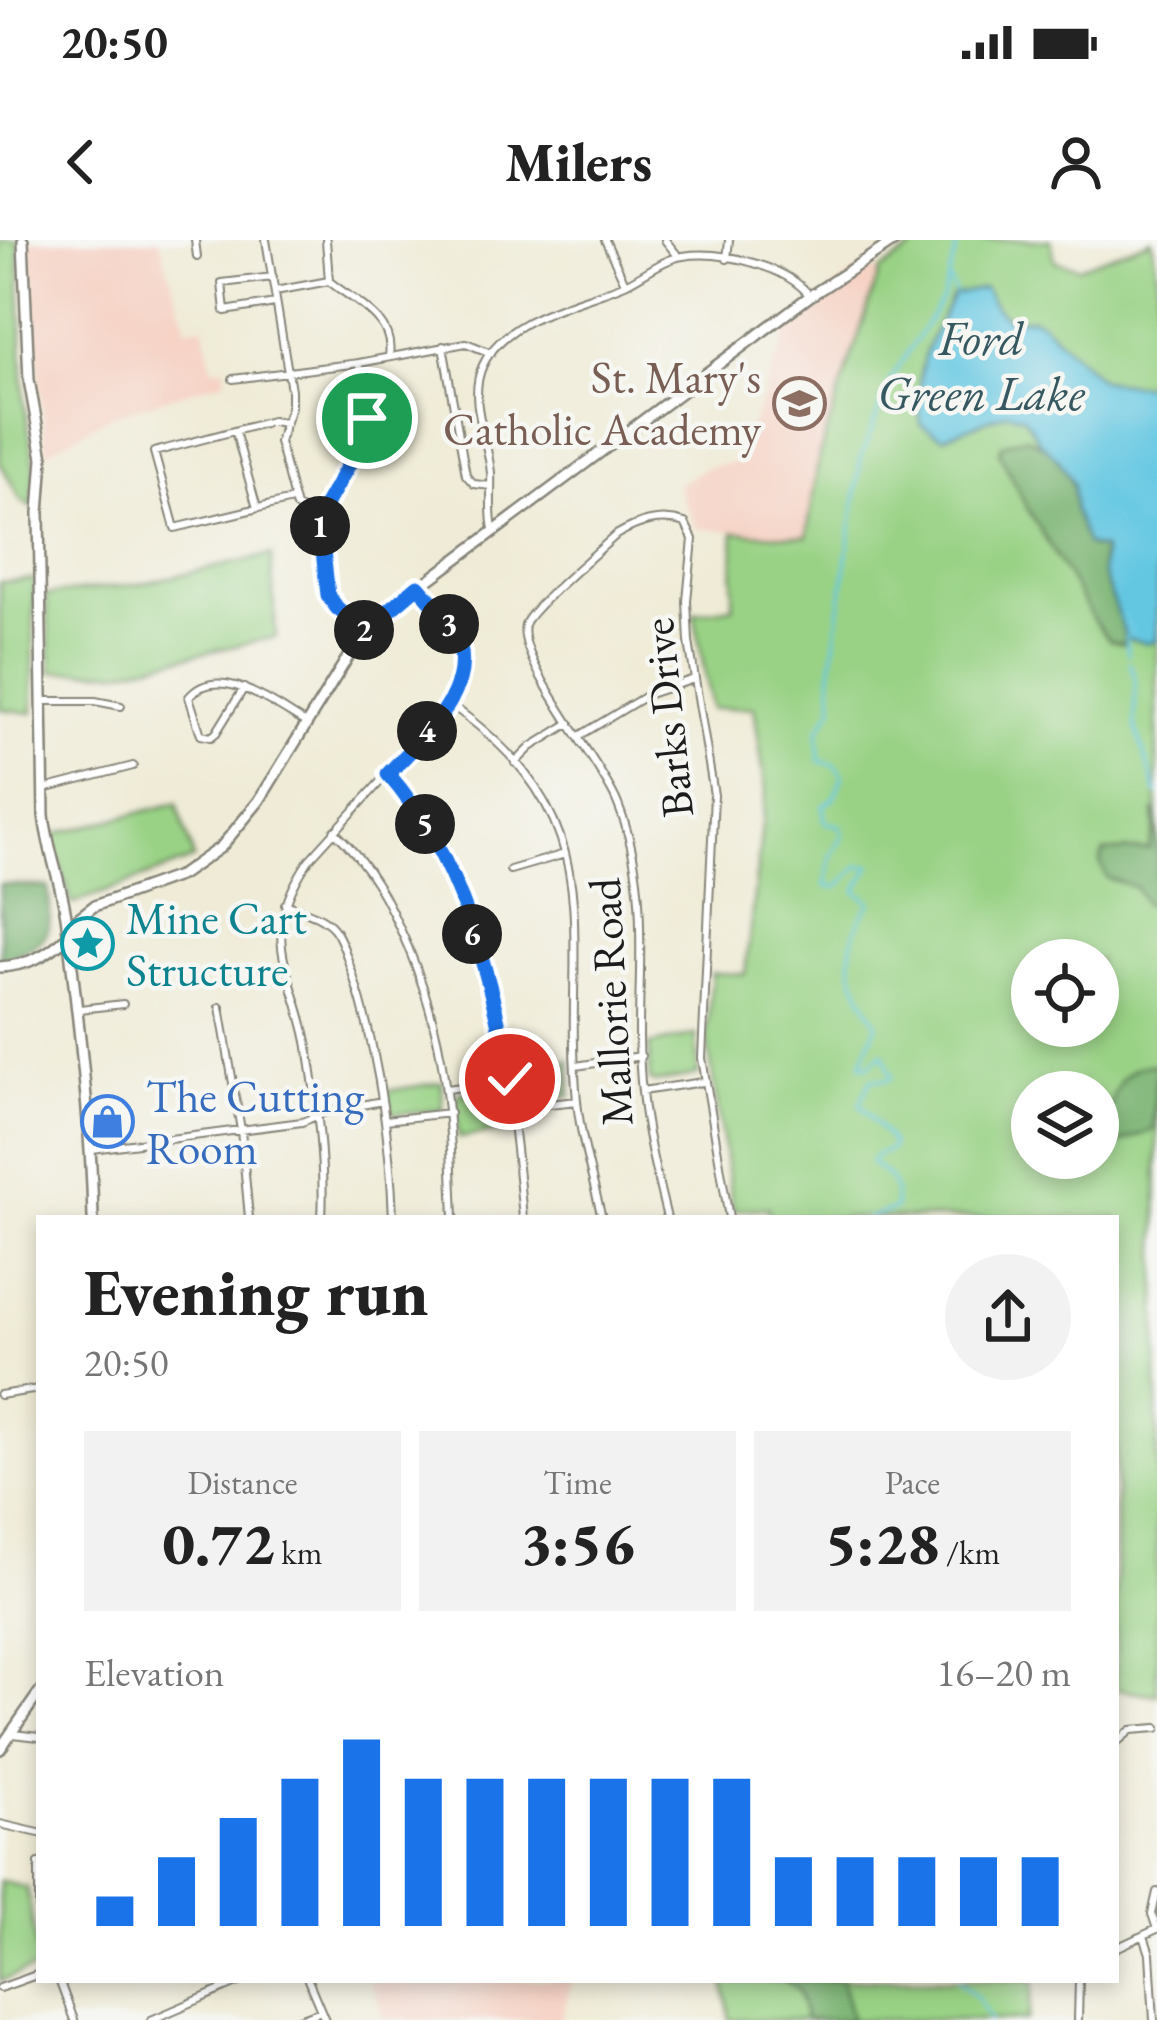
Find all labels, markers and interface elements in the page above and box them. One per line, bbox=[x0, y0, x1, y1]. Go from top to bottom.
text: 20:50 bbox=[60, 13, 168, 71]
text: Milers bbox=[505, 127, 652, 197]
icon: back bbox=[48, 129, 114, 195]
icon: person bbox=[1043, 129, 1109, 195]
water label: Ford Green Lake bbox=[877, 307, 1085, 424]
place label: St. Mary's Catholic Academy bbox=[443, 348, 761, 458]
pin bbox=[316, 367, 418, 469]
school or university icon: St. Mary's Catholic Academy bbox=[772, 375, 828, 431]
icon: arrive bbox=[334, 385, 400, 451]
pin: 1 bbox=[290, 496, 350, 556]
text: 1 bbox=[311, 504, 329, 547]
pin: 3 bbox=[419, 594, 479, 654]
pin: 2 bbox=[334, 600, 394, 660]
text: 3 bbox=[440, 602, 458, 645]
text: 2 bbox=[355, 608, 373, 651]
street label: Barks Drive bbox=[628, 615, 706, 821]
pin: 4 bbox=[397, 701, 457, 761]
text: 4 bbox=[418, 709, 436, 752]
pin: 5 bbox=[395, 794, 455, 854]
text: 5 bbox=[416, 802, 434, 845]
street label: Mallorie Road bbox=[575, 876, 645, 1127]
place label: Mine Cart Structure bbox=[126, 889, 307, 999]
pin: 6 bbox=[442, 904, 502, 964]
text: 6 bbox=[463, 912, 481, 955]
place icon: Mine Cart Structure bbox=[59, 916, 115, 972]
map controls bbox=[1011, 939, 1119, 1179]
button: locate bbox=[1011, 939, 1119, 1047]
pin bbox=[459, 1028, 561, 1130]
icon: check bbox=[477, 1046, 543, 1112]
place label: The Cutting Room bbox=[146, 1067, 365, 1177]
button: layers bbox=[1011, 1071, 1119, 1179]
shop icon: The Cutting Room bbox=[79, 1094, 135, 1150]
text: Evening run bbox=[84, 1249, 429, 1335]
button: share bbox=[945, 1254, 1071, 1380]
text: 20:50 bbox=[84, 1337, 169, 1388]
text: Distance bbox=[187, 1461, 298, 1504]
text: Time bbox=[543, 1461, 612, 1504]
text: Pace bbox=[885, 1461, 940, 1504]
text: 0.72 bbox=[162, 1504, 275, 1582]
text: 3:56 bbox=[520, 1504, 635, 1582]
text: 5:28 bbox=[825, 1504, 939, 1582]
text: km bbox=[275, 1531, 323, 1574]
text: /km bbox=[939, 1531, 1000, 1574]
text: Elevation bbox=[84, 1647, 224, 1698]
text: 16–20 m bbox=[937, 1647, 1071, 1698]

